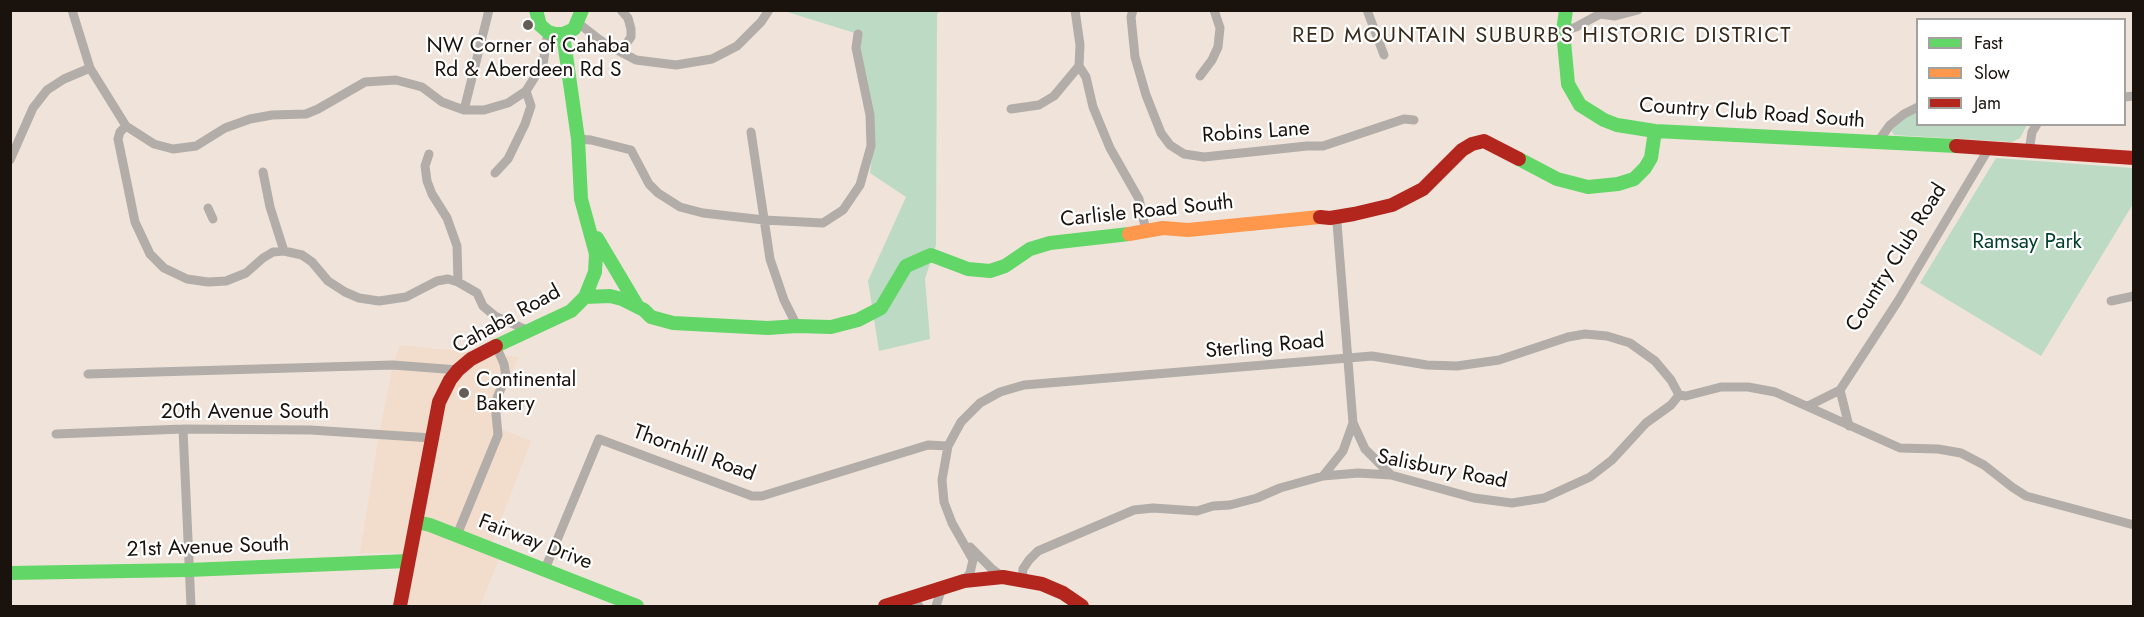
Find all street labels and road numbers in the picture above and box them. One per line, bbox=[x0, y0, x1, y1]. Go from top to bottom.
street label: Country Club Road South bbox=[1638, 94, 1866, 134]
street label: Robins Lane bbox=[1201, 117, 1311, 149]
street label: Country Club Road bbox=[1841, 179, 1953, 337]
street label: Carlisle Road South bbox=[1059, 190, 1235, 234]
street label: Cahaba Road bbox=[449, 280, 565, 360]
street label: Sterling Road bbox=[1204, 329, 1326, 365]
street label: 20th Avenue South bbox=[161, 400, 329, 426]
street label: Thornhill Road bbox=[629, 420, 759, 488]
street label: Salisbury Road bbox=[1375, 445, 1509, 495]
street label: Fairway Drive bbox=[475, 510, 595, 576]
street label: 21st Avenue South bbox=[126, 533, 290, 563]

